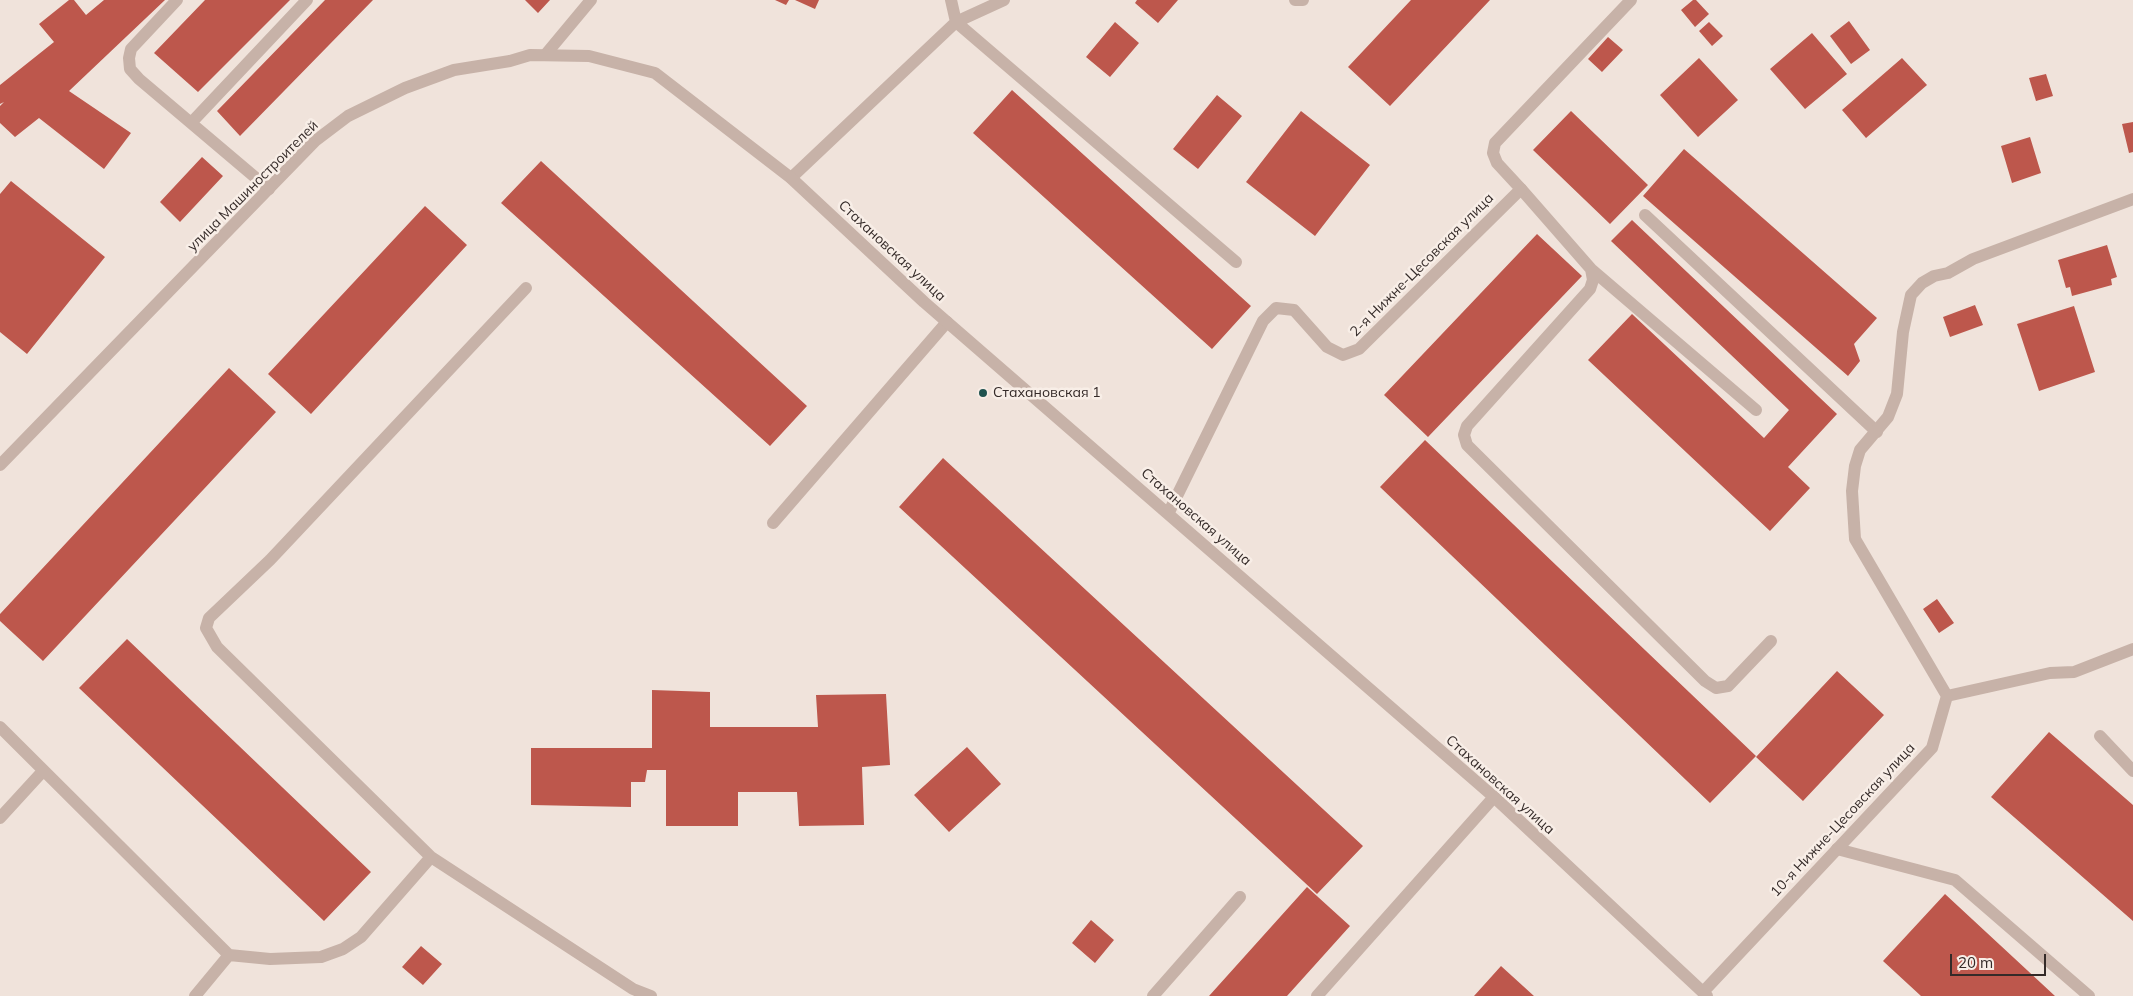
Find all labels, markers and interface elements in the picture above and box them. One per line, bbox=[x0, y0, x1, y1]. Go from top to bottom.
street label: улица Машиностроителей bbox=[184, 117, 322, 255]
street label: 2-я Нижне-Цесовская улица bbox=[1347, 190, 1497, 340]
street label: Стахановская улица bbox=[835, 197, 949, 305]
place label: Стахановская 1 bbox=[993, 385, 1101, 401]
marker: Стахановская 1 bbox=[977, 387, 989, 399]
street label: Стахановская улица bbox=[1138, 465, 1254, 569]
street label: Стахановская улица bbox=[1442, 732, 1558, 838]
street label: 10-я Нижне-Цесовская улица bbox=[1767, 740, 1919, 900]
scale bar bbox=[1953, 944, 2049, 976]
text: 20 m bbox=[1958, 953, 1993, 972]

